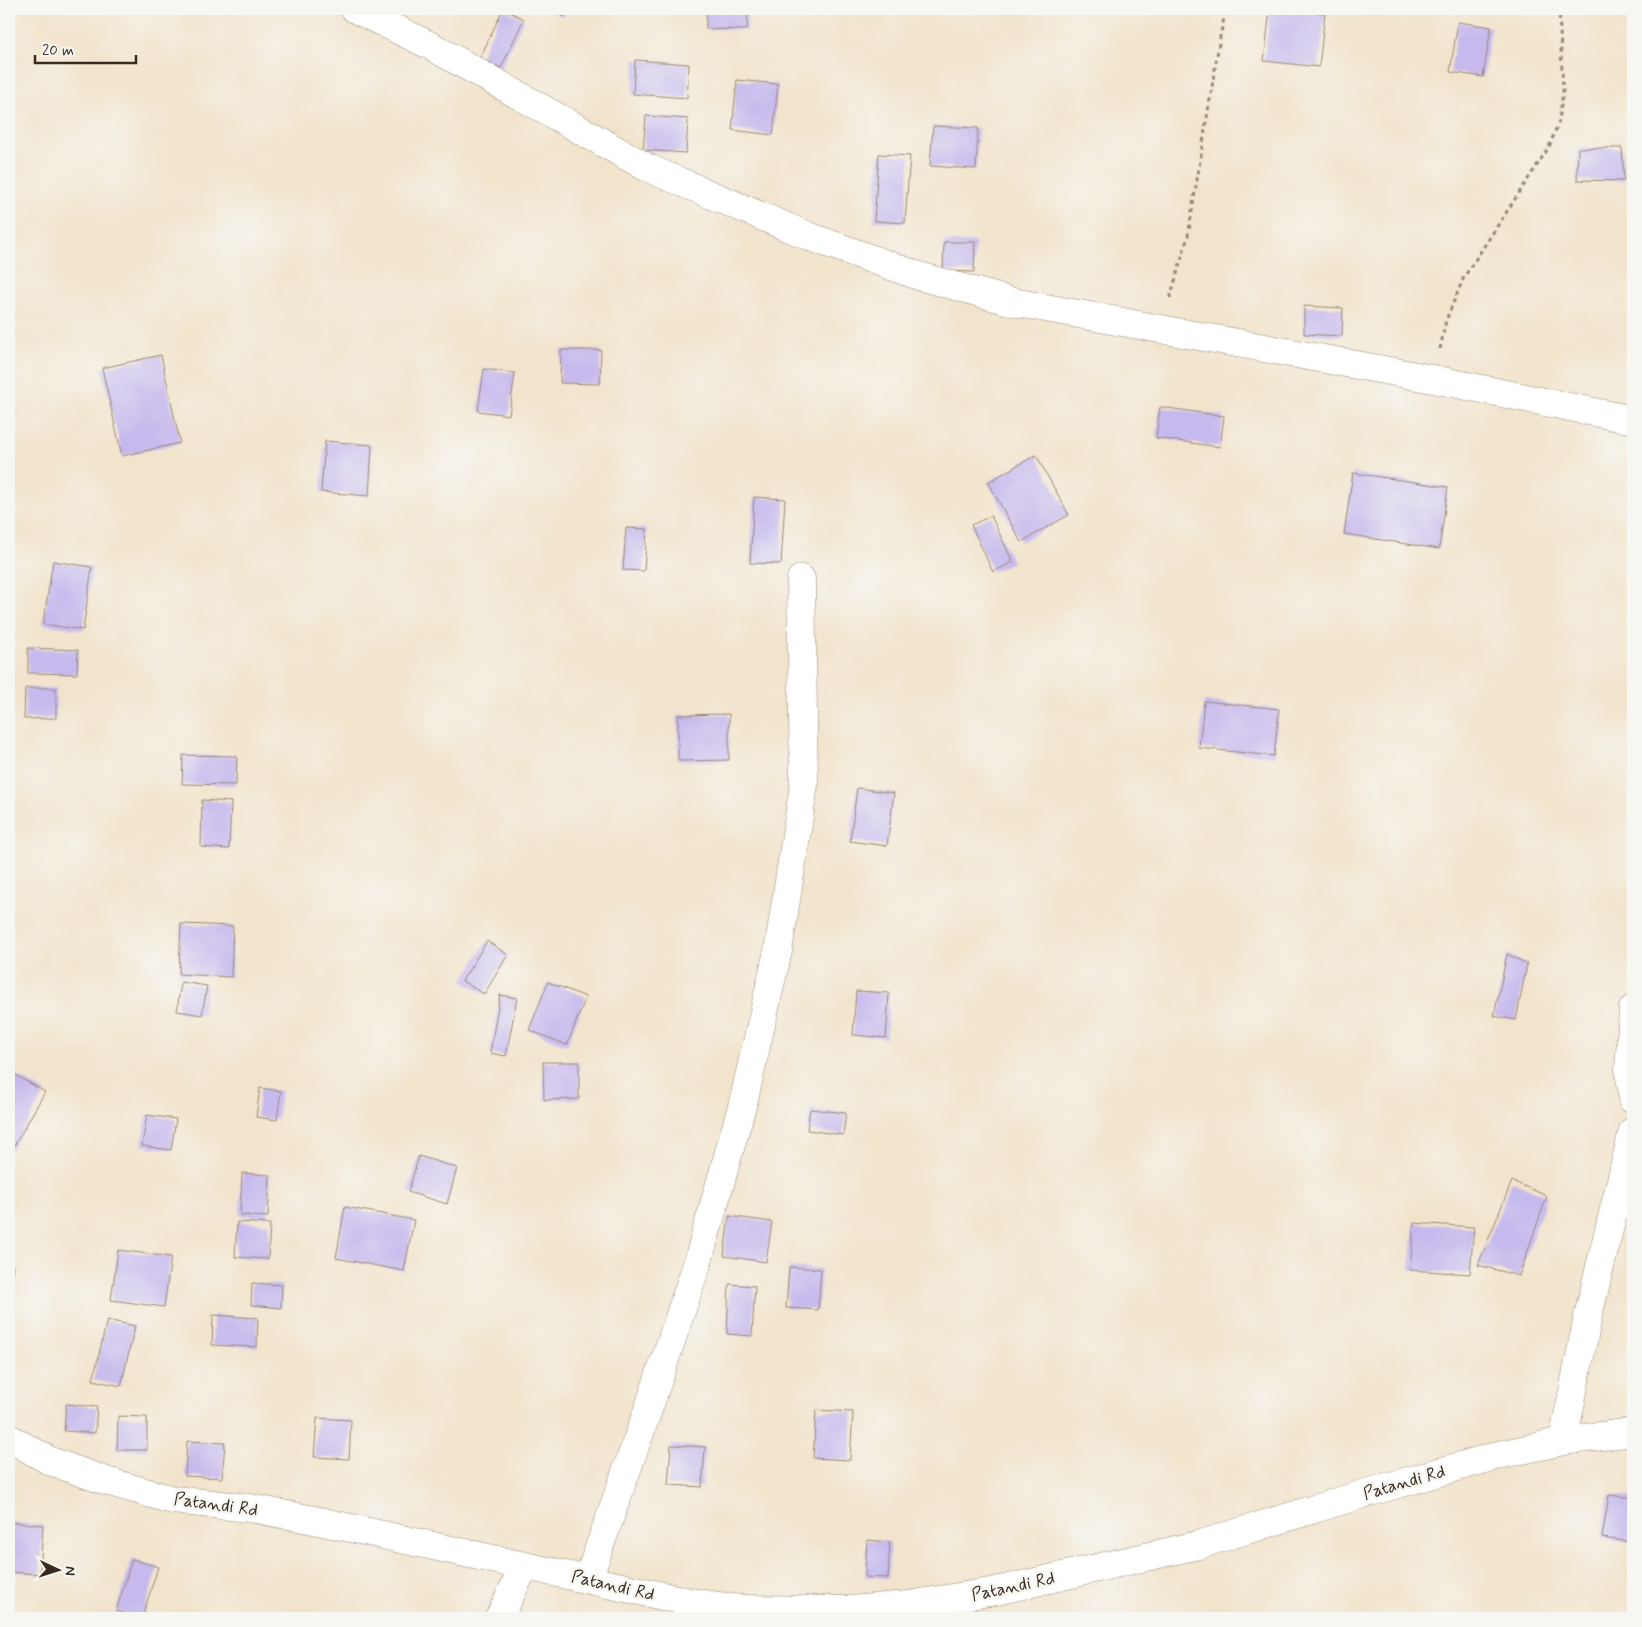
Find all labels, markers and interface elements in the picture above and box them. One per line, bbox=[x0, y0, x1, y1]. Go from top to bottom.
scale bar bbox=[35, 32, 136, 64]
text: 20 m bbox=[42, 41, 74, 61]
street label: Patandi Rd bbox=[1360, 1460, 1448, 1506]
street label: Patandi Rd bbox=[172, 1487, 259, 1523]
north arrow bbox=[32, 1544, 82, 1594]
street label: Patandi Rd bbox=[569, 1565, 657, 1607]
text: N bbox=[61, 1566, 79, 1576]
street label: Patandi Rd bbox=[969, 1566, 1057, 1608]

